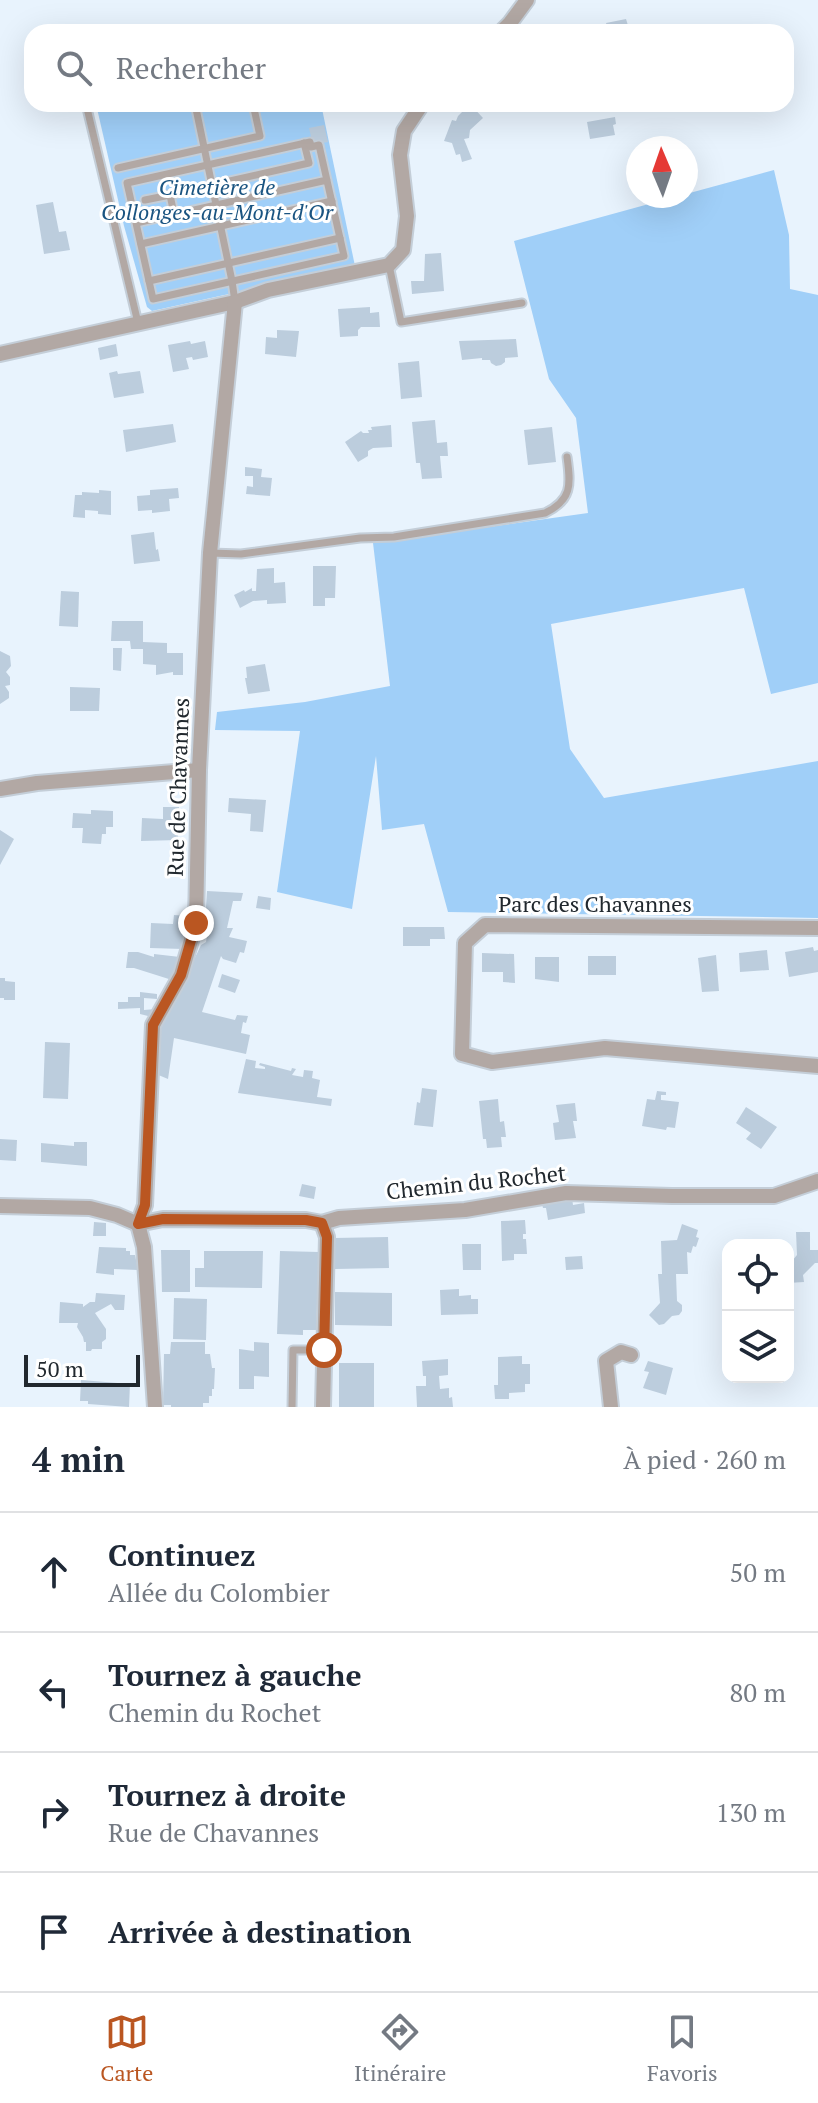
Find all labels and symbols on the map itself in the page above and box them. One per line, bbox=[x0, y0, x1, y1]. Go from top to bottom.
north arrow bbox=[626, 136, 698, 208]
park label: Cimetière de Collonges-au-Mont-d'Or bbox=[101, 172, 334, 226]
street label: Rue de Chavannes bbox=[160, 697, 195, 877]
street label: Parc des Chavannes bbox=[498, 889, 692, 918]
route end bbox=[178, 905, 214, 941]
street label: Chemin du Rochet bbox=[385, 1158, 567, 1205]
route start bbox=[306, 1332, 342, 1368]
scale bar bbox=[24, 1351, 140, 1387]

